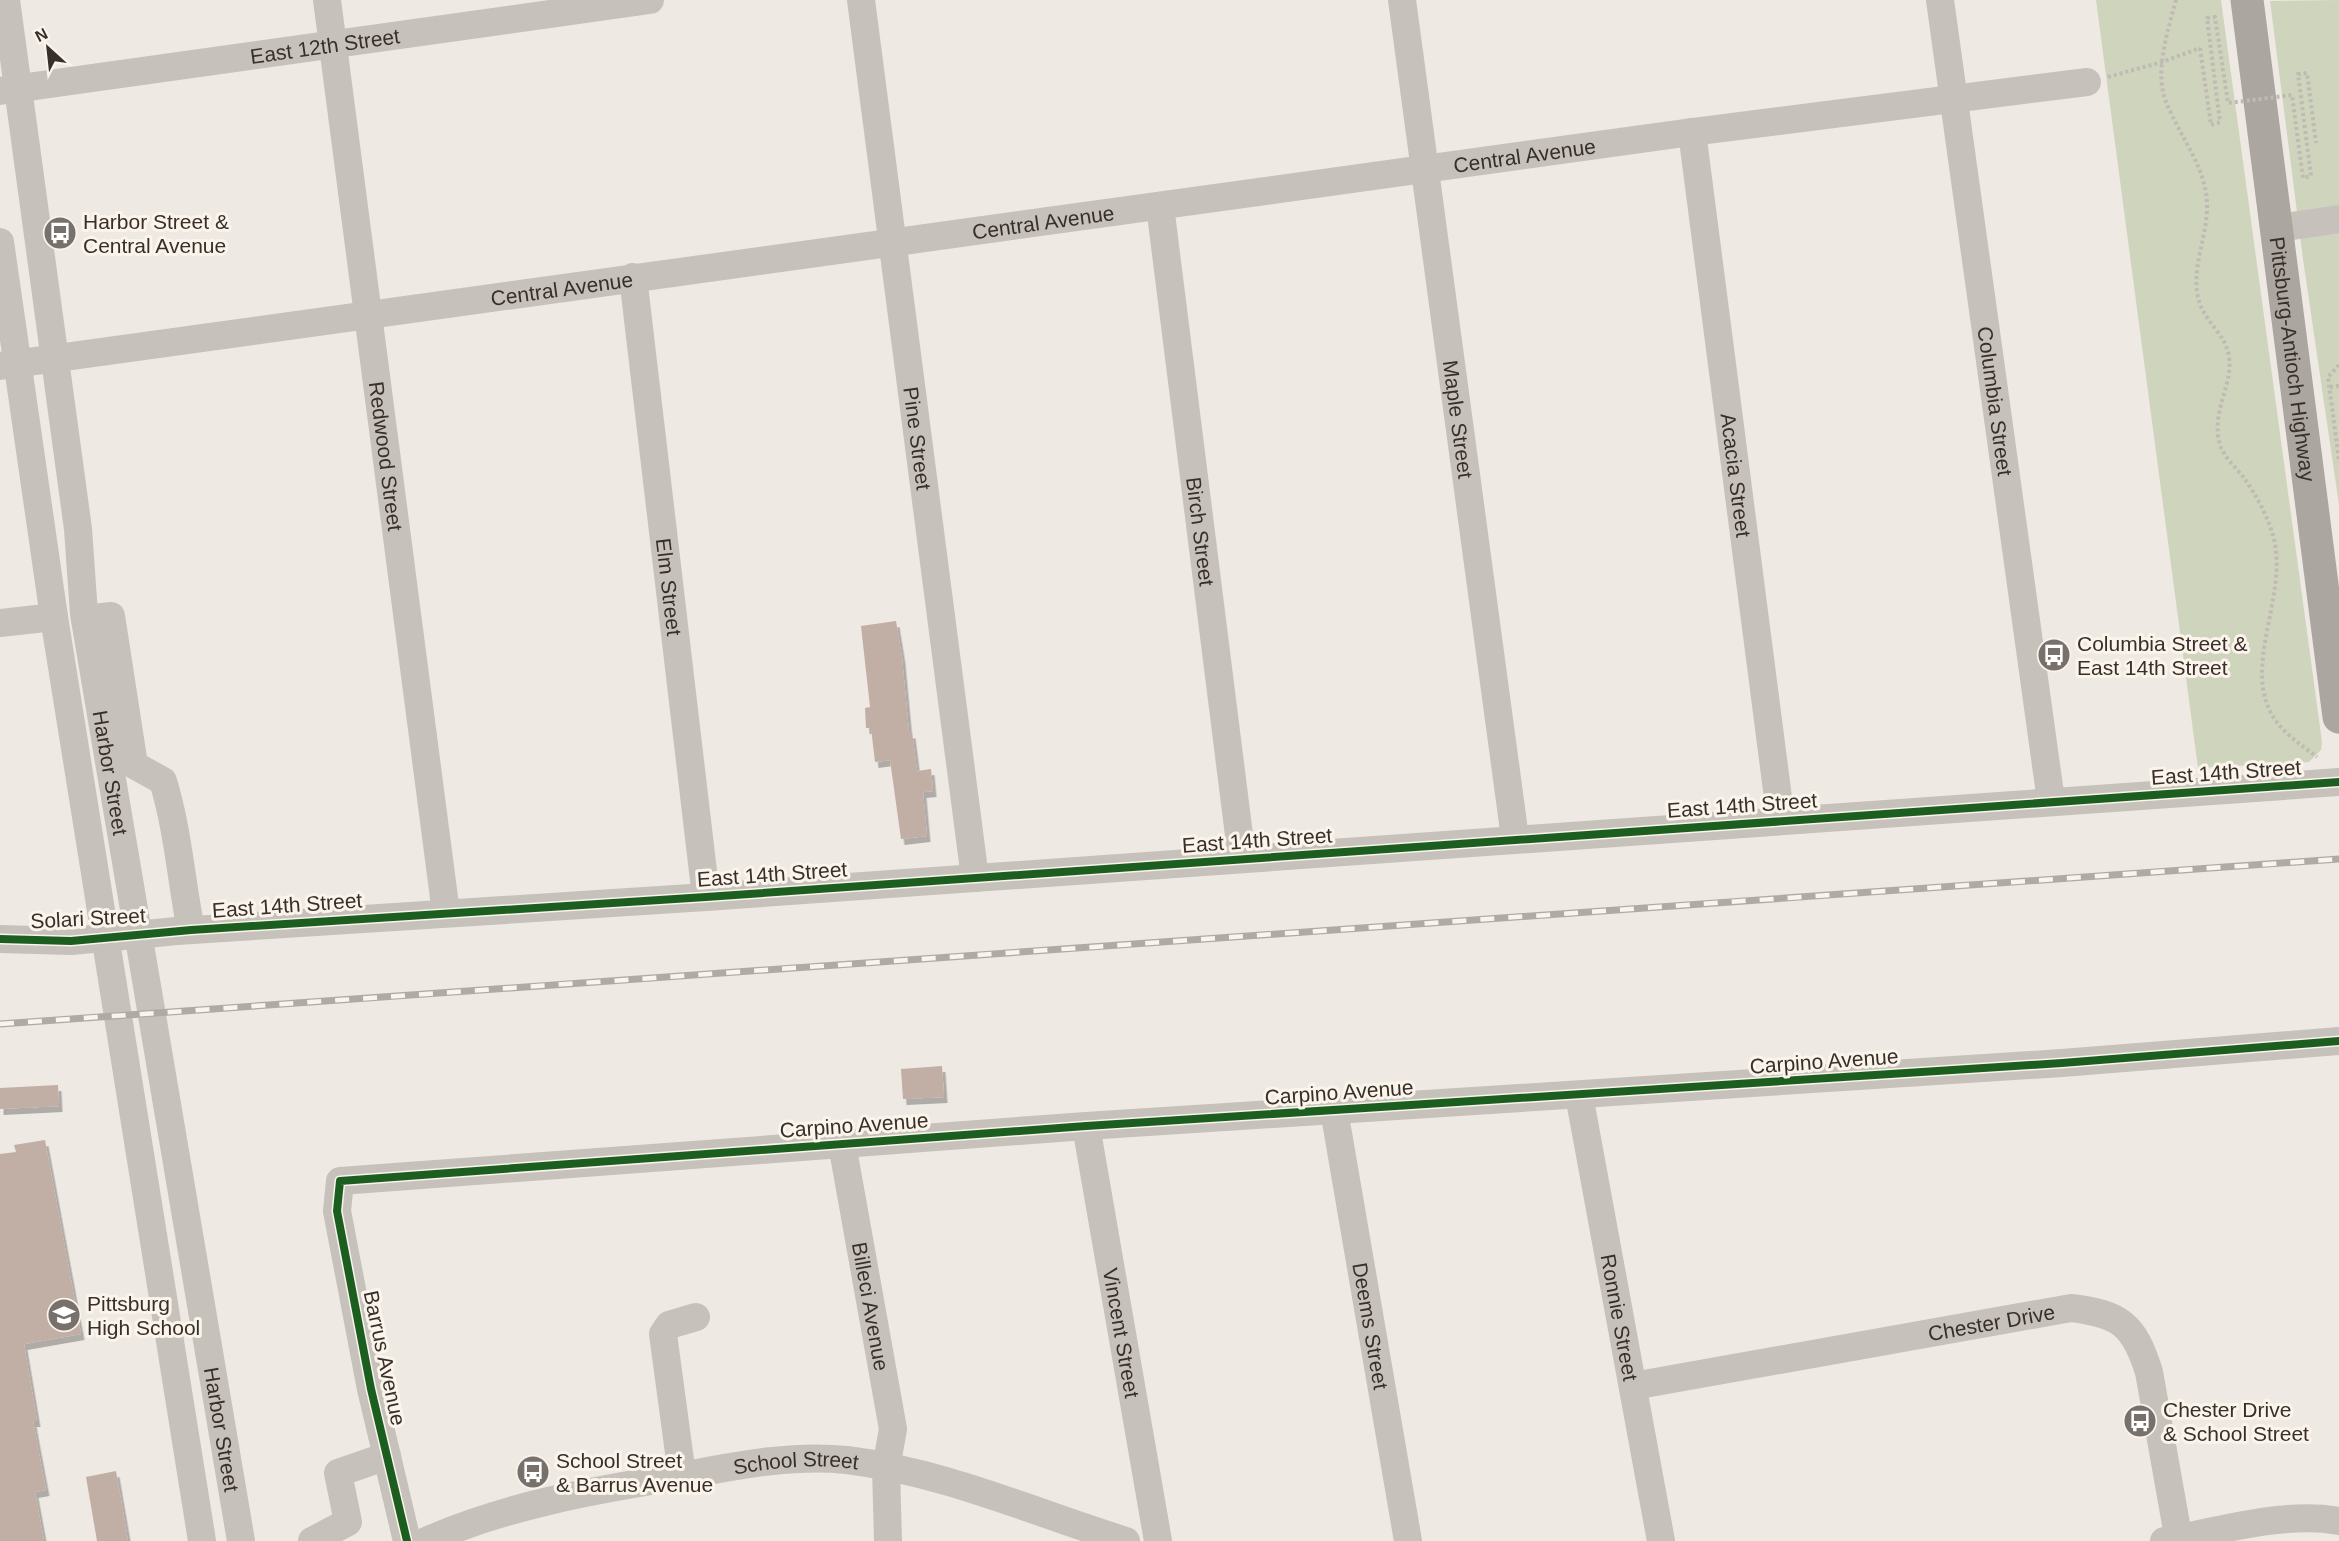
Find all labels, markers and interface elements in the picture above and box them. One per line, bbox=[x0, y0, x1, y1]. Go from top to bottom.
north arrow bbox=[18, 18, 78, 78]
street label: East 12th Street bbox=[249, 24, 401, 67]
text: N bbox=[32, 25, 50, 45]
street label: Central Avenue bbox=[1452, 134, 1597, 176]
street label: Central Avenue bbox=[971, 201, 1116, 243]
place label: Harbor Street & Central Avenue bbox=[83, 210, 229, 257]
bus stop icon: Harbor Street & Central Avenue bbox=[42, 215, 78, 251]
street label: Pittsburg-Antioch Highway bbox=[2266, 235, 2320, 483]
street label: Central Avenue bbox=[489, 267, 634, 310]
street label: Columbia Street bbox=[1974, 325, 2017, 478]
street label: Maple Street bbox=[1439, 359, 1478, 480]
street label: Redwood Street bbox=[365, 380, 408, 533]
street label: Pine Street bbox=[900, 385, 936, 492]
street label: Acacia Street bbox=[1717, 412, 1756, 539]
street label: Birch Street bbox=[1183, 476, 1219, 588]
street label: Elm Street bbox=[652, 537, 687, 637]
place label: Columbia Street & East 14th Street bbox=[2077, 632, 2247, 679]
bus stop icon: Columbia Street & East 14th Street bbox=[2036, 637, 2072, 673]
street label: Harbor Street bbox=[89, 709, 133, 837]
street label: East 14th Street bbox=[2150, 755, 2302, 789]
street label: East 14th Street bbox=[1666, 788, 1818, 822]
street label: East 14th Street bbox=[1181, 823, 1333, 857]
street label: East 14th Street bbox=[696, 857, 848, 891]
street label: East 14th Street bbox=[211, 888, 363, 922]
street label: Solari Street bbox=[30, 903, 146, 933]
street label: Carpino Avenue bbox=[1749, 1044, 1899, 1078]
street label: Carpino Avenue bbox=[1264, 1075, 1414, 1109]
street label: Carpino Avenue bbox=[779, 1108, 929, 1142]
street label: Billeci Avenue bbox=[848, 1240, 894, 1373]
street label: Ronnie Street bbox=[1597, 1252, 1643, 1383]
street label: Deems Street bbox=[1349, 1261, 1393, 1391]
street label: Vincent Street bbox=[1099, 1266, 1145, 1400]
street label: Barrus Avenue bbox=[359, 1288, 411, 1428]
place label: Pittsburg High School bbox=[87, 1292, 200, 1339]
school or university icon: Pittsburg High School bbox=[46, 1297, 82, 1333]
street label: Chester Drive bbox=[1926, 1300, 2057, 1345]
street label: Harbor Street bbox=[200, 1365, 244, 1494]
place label: Chester Drive & School Street bbox=[2163, 1398, 2309, 1445]
bus stop icon: Chester Drive & School Street bbox=[2122, 1403, 2158, 1439]
street label: School Street bbox=[731, 1447, 860, 1478]
place label: School Street & Barrus Avenue bbox=[556, 1449, 713, 1496]
bus stop icon: School Street & Barrus Avenue bbox=[515, 1454, 551, 1490]

